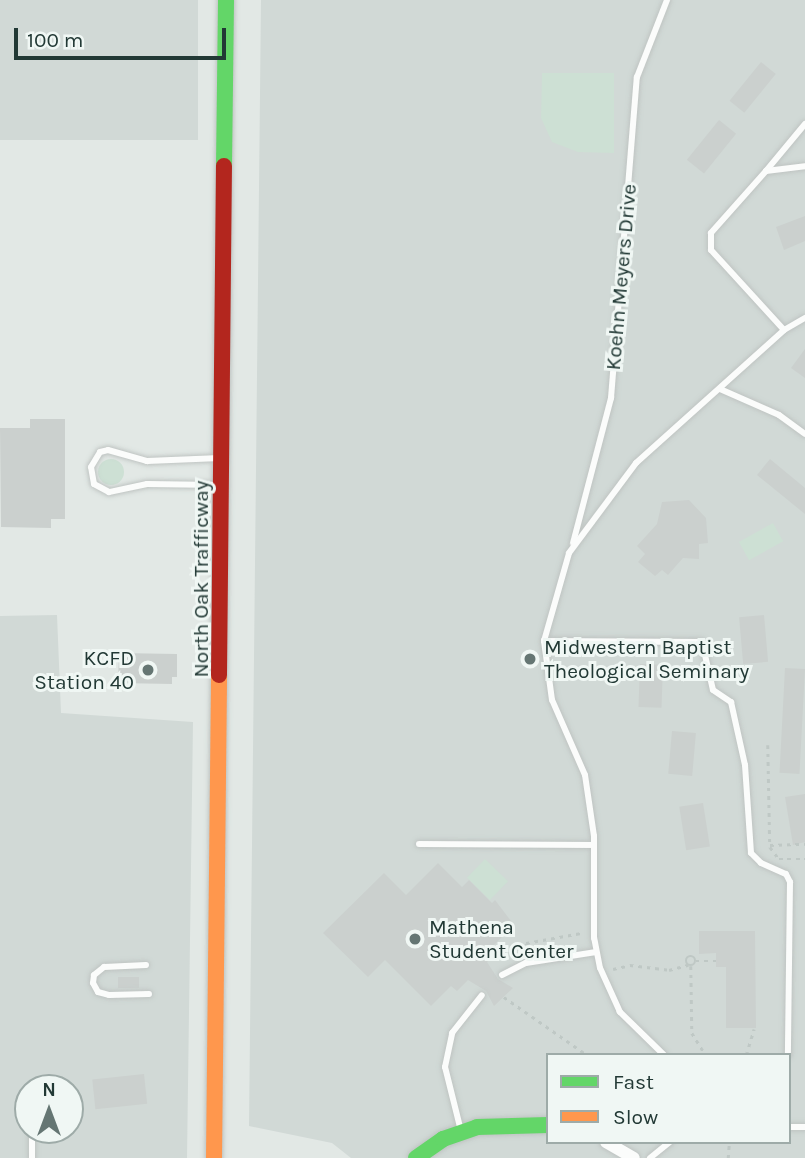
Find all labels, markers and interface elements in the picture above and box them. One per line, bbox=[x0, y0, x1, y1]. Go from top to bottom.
scale bar bbox=[18, 14, 229, 58]
text: 100 m bbox=[27, 28, 84, 52]
street label: Koehn Meyers Drive bbox=[600, 183, 642, 371]
street label: North Oak Trafficway bbox=[188, 480, 214, 678]
place label: Midwestern Baptist Theological Seminary bbox=[544, 634, 749, 684]
place label: KCFD Station 40 bbox=[34, 645, 134, 695]
marker: Midwestern Baptist Theological Seminary bbox=[522, 651, 538, 667]
marker: KCFD Station 40 bbox=[140, 662, 156, 678]
place label: Mathena Student Center bbox=[429, 914, 574, 964]
marker: Mathena Student Center bbox=[407, 931, 423, 947]
legend bbox=[546, 1053, 791, 1144]
text: Fast bbox=[613, 1070, 654, 1094]
north arrow bbox=[14, 1074, 84, 1144]
text: N bbox=[42, 1079, 56, 1101]
text: Slow bbox=[613, 1105, 658, 1129]

